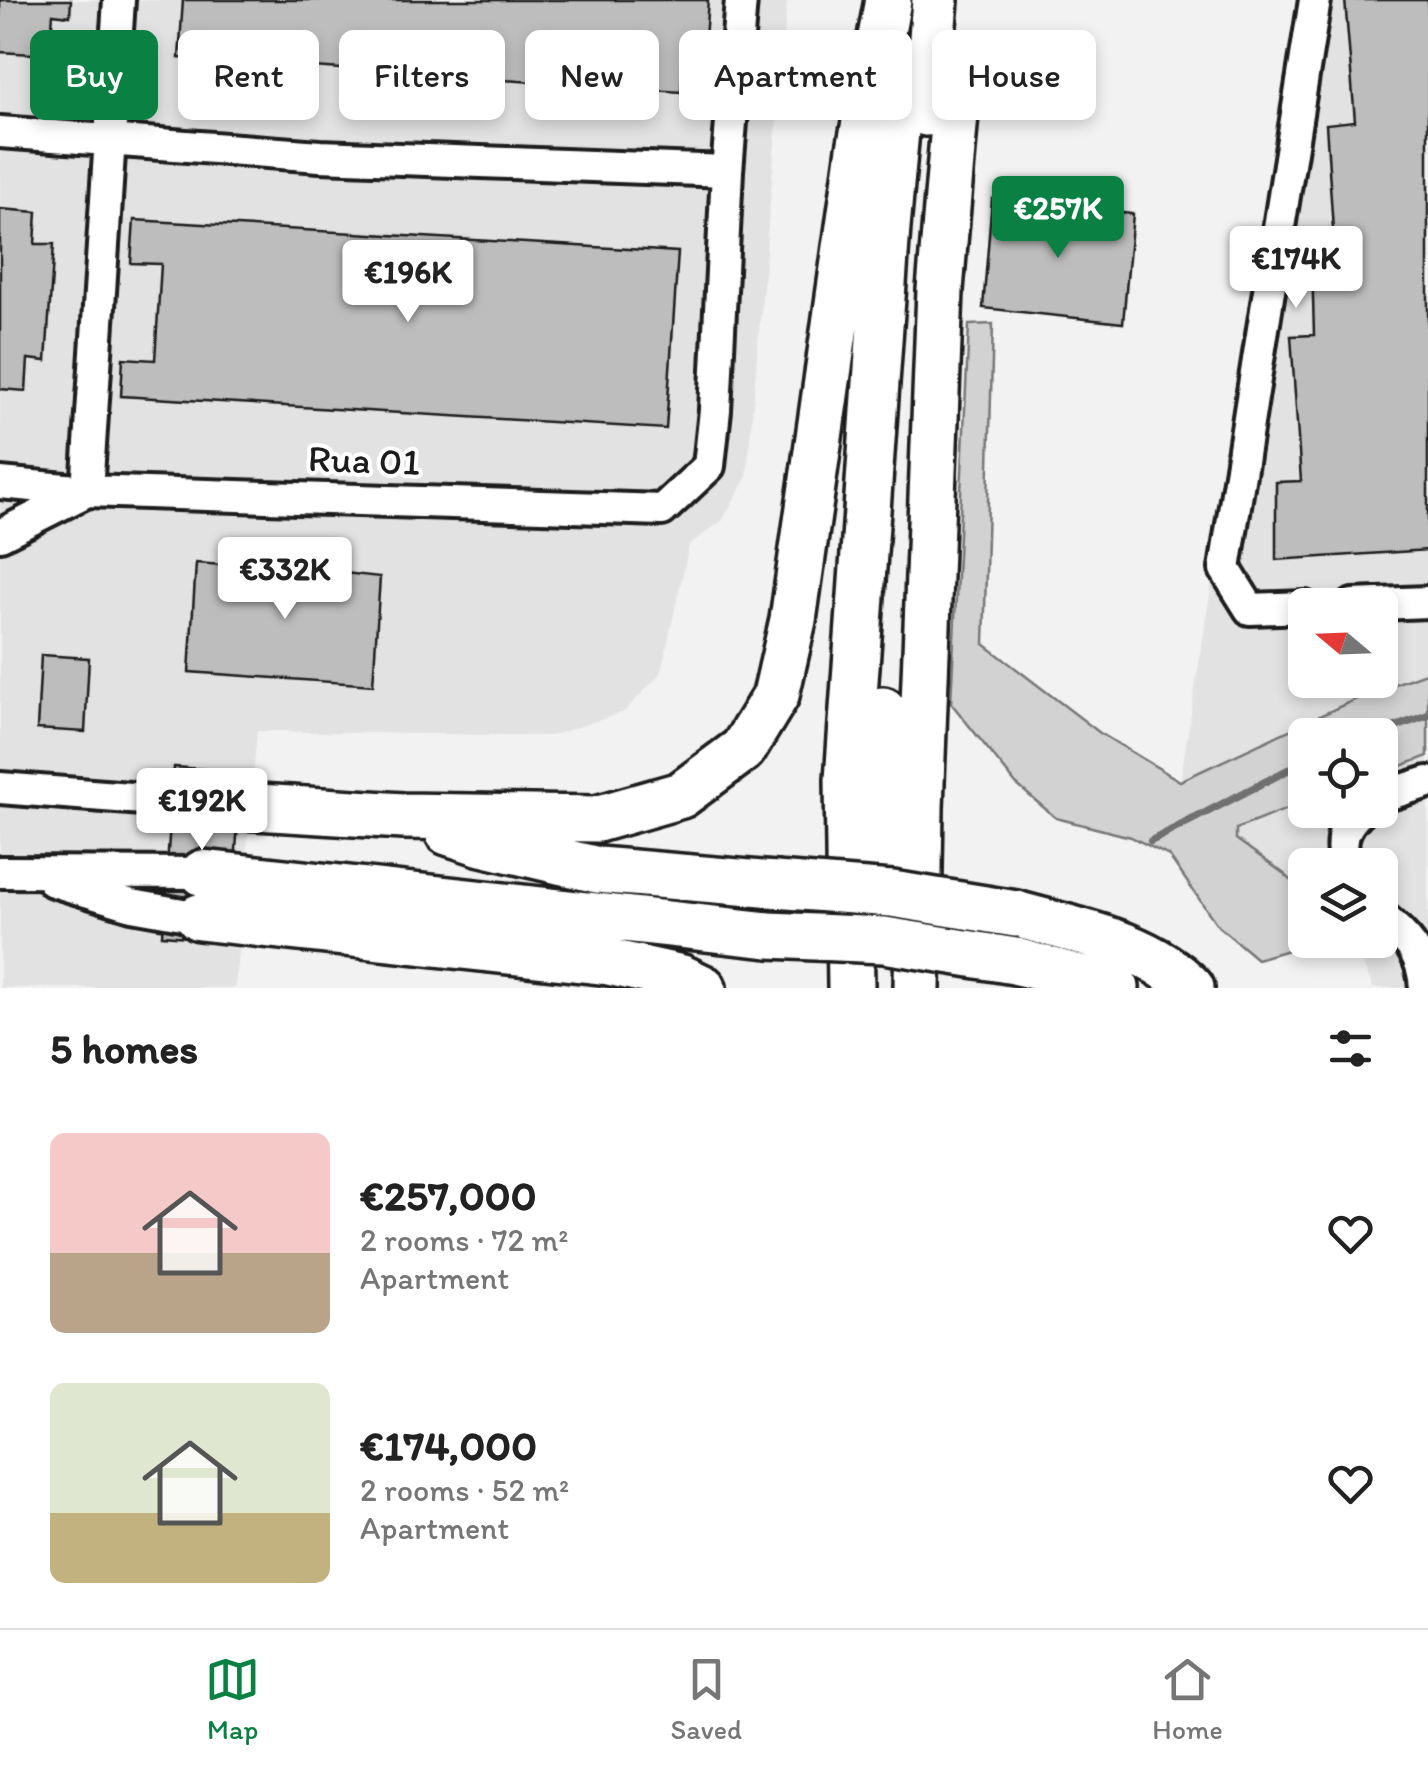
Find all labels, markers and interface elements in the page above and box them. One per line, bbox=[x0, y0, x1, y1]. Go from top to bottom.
chip: Buy bbox=[30, 30, 158, 120]
chip: Rent bbox=[178, 30, 319, 120]
chip: Filters bbox=[339, 30, 505, 120]
chip: New bbox=[525, 30, 659, 120]
chip: Apartment bbox=[679, 30, 912, 120]
chip: House bbox=[932, 30, 1096, 120]
pin: €257K bbox=[988, 176, 1128, 261]
text: €257K bbox=[1014, 189, 1102, 227]
pin: €174K bbox=[1226, 226, 1366, 311]
text: €174K bbox=[1252, 239, 1340, 277]
pin: €196K bbox=[338, 240, 478, 325]
text: €196K bbox=[364, 253, 452, 291]
street label: Rua 01 bbox=[307, 435, 421, 485]
pin: €332K bbox=[215, 537, 355, 622]
text: €332K bbox=[240, 550, 330, 588]
north arrow bbox=[1288, 588, 1398, 698]
map controls bbox=[1288, 588, 1398, 958]
button: locate bbox=[1288, 718, 1398, 828]
pin: €192K bbox=[132, 768, 272, 853]
text: €192K bbox=[158, 781, 246, 819]
button: layers bbox=[1288, 848, 1398, 958]
icon: filters bbox=[1323, 1021, 1378, 1076]
text: 5 homes bbox=[50, 1023, 198, 1074]
text: €257,000 bbox=[360, 1170, 537, 1221]
icon: home bbox=[130, 1173, 250, 1293]
icon: heart bbox=[1323, 1206, 1378, 1261]
text: 2 rooms · 72 m² bbox=[360, 1221, 568, 1259]
text: Apartment bbox=[360, 1259, 509, 1297]
text: €174,000 bbox=[360, 1420, 537, 1471]
icon: home bbox=[130, 1423, 250, 1543]
icon: heart bbox=[1323, 1456, 1378, 1511]
text: 2 rooms · 52 m² bbox=[360, 1471, 569, 1509]
text: Apartment bbox=[360, 1509, 509, 1547]
tab: Map bbox=[205, 1652, 260, 1746]
tab: Saved bbox=[670, 1652, 742, 1746]
tab: Home bbox=[1152, 1652, 1223, 1746]

